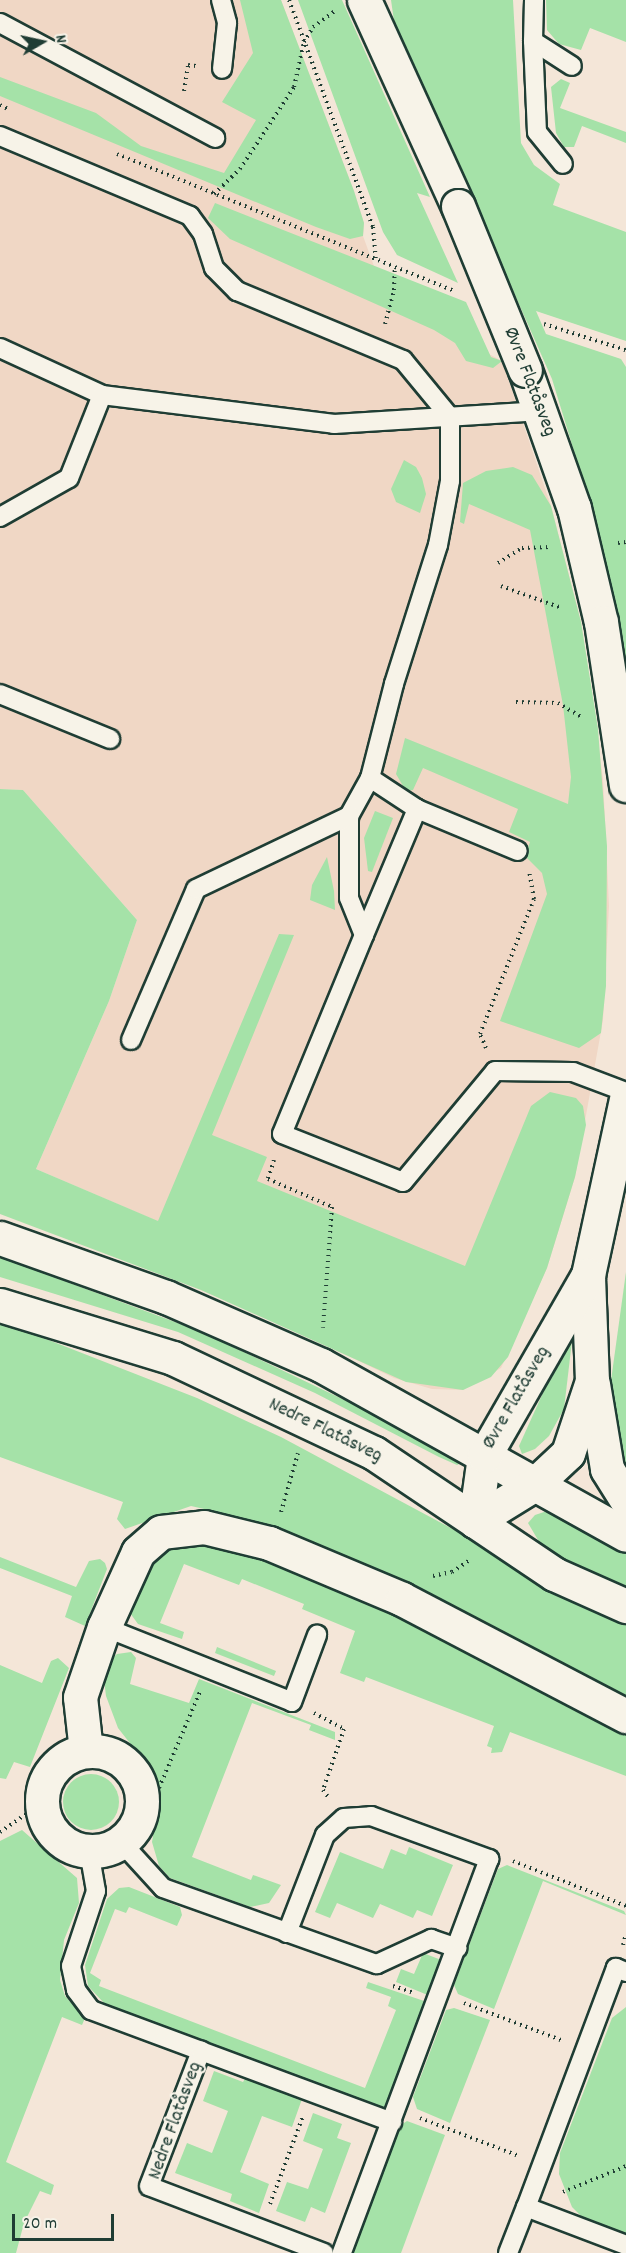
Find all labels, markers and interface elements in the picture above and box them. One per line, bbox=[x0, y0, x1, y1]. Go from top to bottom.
north arrow bbox=[12, 12, 72, 72]
text: N bbox=[48, 33, 72, 45]
street label: Øvre Flatåsveg bbox=[497, 324, 561, 440]
street label: Øvre Flatåsveg bbox=[478, 1342, 556, 1454]
street label: Nedre Flatåsveg bbox=[264, 1393, 386, 1469]
street label: Nedre Flatåsveg bbox=[144, 2059, 208, 2183]
scale bar bbox=[15, 2202, 117, 2240]
text: 20 m bbox=[23, 2212, 57, 2237]

